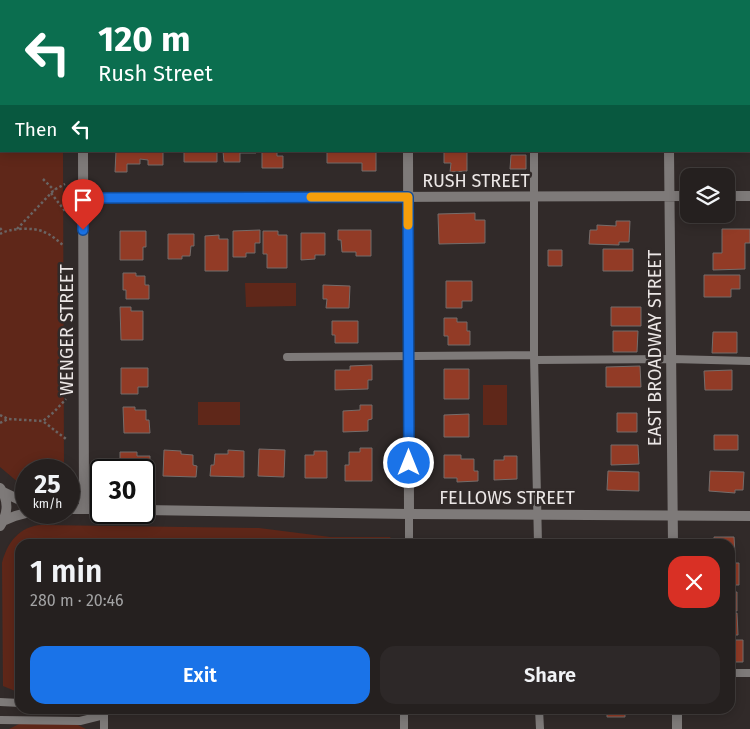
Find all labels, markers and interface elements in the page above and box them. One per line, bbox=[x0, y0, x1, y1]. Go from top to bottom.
text: 120 m bbox=[98, 18, 191, 60]
icon: left bbox=[15, 20, 80, 85]
text: Rush Street bbox=[98, 60, 213, 87]
icon: left bbox=[67, 115, 95, 143]
text: Then bbox=[15, 118, 57, 141]
map controls bbox=[680, 168, 735, 223]
button: layers bbox=[680, 168, 735, 223]
street label: RUSH STREET bbox=[422, 170, 530, 192]
pin bbox=[62, 179, 104, 230]
icon: arrive bbox=[69, 186, 97, 214]
street label: EAST BROADWAY STREET bbox=[644, 249, 666, 446]
street label: WENGER STREET bbox=[56, 264, 78, 396]
position arrow bbox=[382, 436, 434, 488]
speed limit sign: 30 bbox=[90, 459, 155, 524]
text: 25 bbox=[34, 470, 61, 500]
street label: FELLOWS STREET bbox=[439, 487, 575, 509]
text: km/h bbox=[33, 497, 62, 511]
text: 1 min bbox=[30, 554, 102, 590]
button: close bbox=[668, 556, 720, 608]
text: 280 m · 20:46 bbox=[30, 591, 124, 610]
button: Exit bbox=[30, 646, 370, 704]
button: Share bbox=[380, 646, 720, 704]

